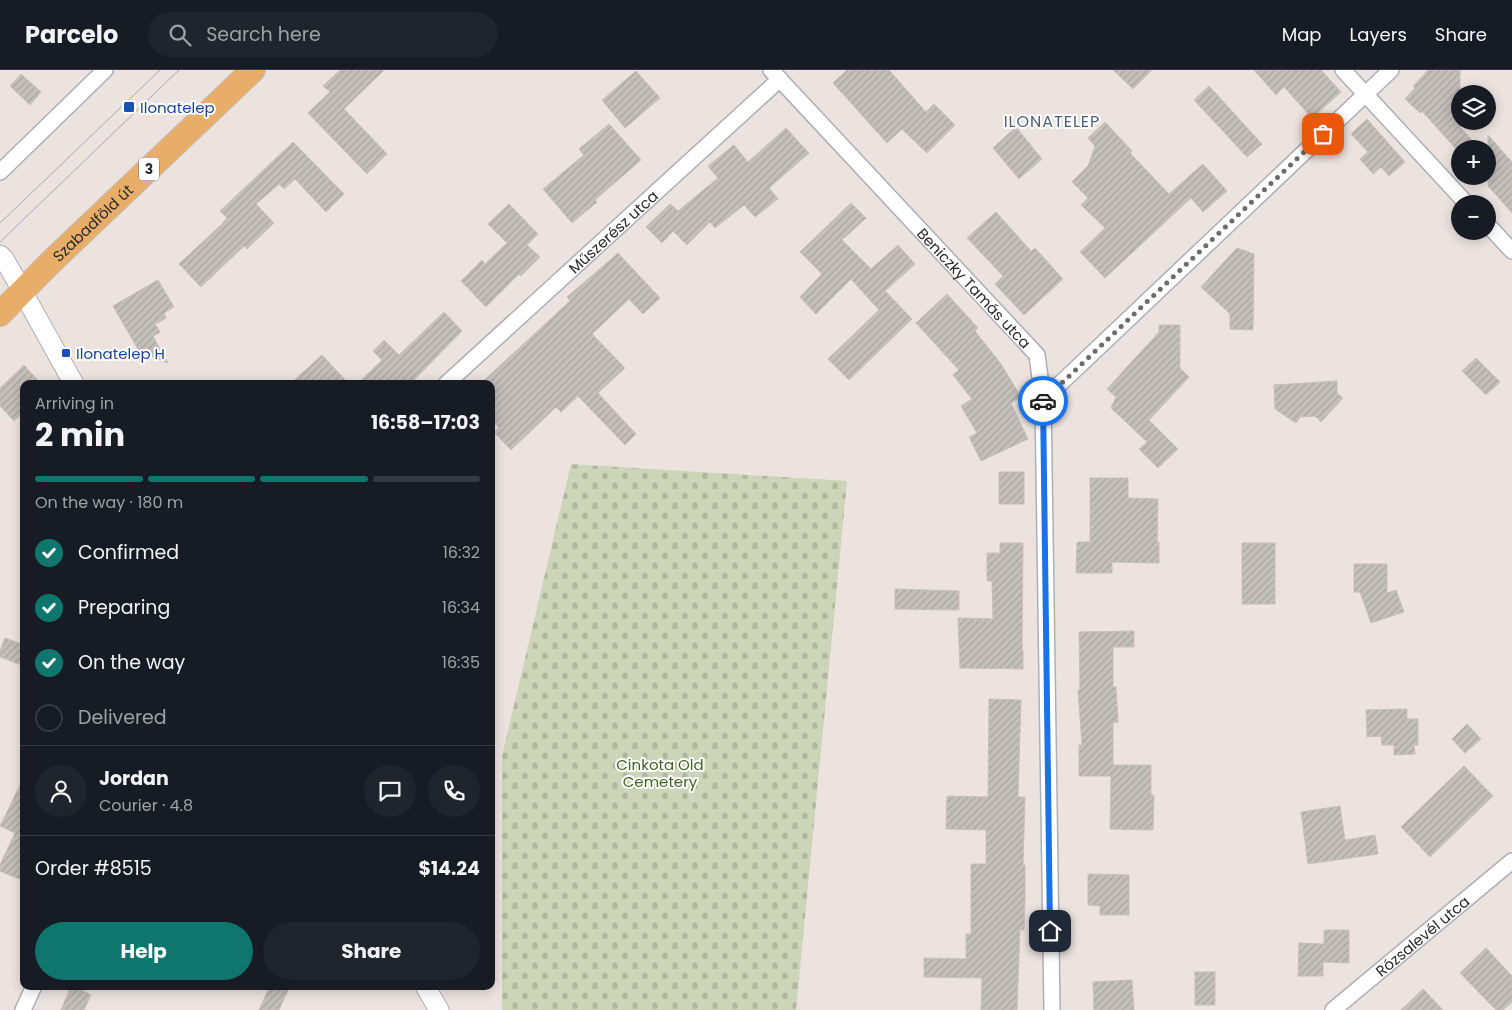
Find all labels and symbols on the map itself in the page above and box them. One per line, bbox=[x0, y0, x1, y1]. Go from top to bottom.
place label: Ilonatelep bbox=[140, 97, 215, 118]
marker: Ilonatelep bbox=[122, 100, 136, 114]
district label: ILONATELEP bbox=[1004, 110, 1100, 133]
pin bbox=[1302, 113, 1344, 155]
road number: 3 bbox=[139, 158, 159, 180]
street label: Szabadföld út bbox=[48, 179, 137, 266]
street label: Műszerész utca bbox=[564, 185, 662, 278]
street label: Beniczky Tamás utca bbox=[913, 223, 1036, 353]
place label: Ilonatelep H bbox=[76, 343, 165, 364]
marker: Ilonatelep H bbox=[60, 347, 72, 359]
courier bbox=[1018, 376, 1068, 426]
park label: Cinkota Old Cemetery bbox=[616, 754, 704, 792]
street label: Rózsalevél utca bbox=[1371, 891, 1474, 981]
pin bbox=[1029, 910, 1071, 952]

